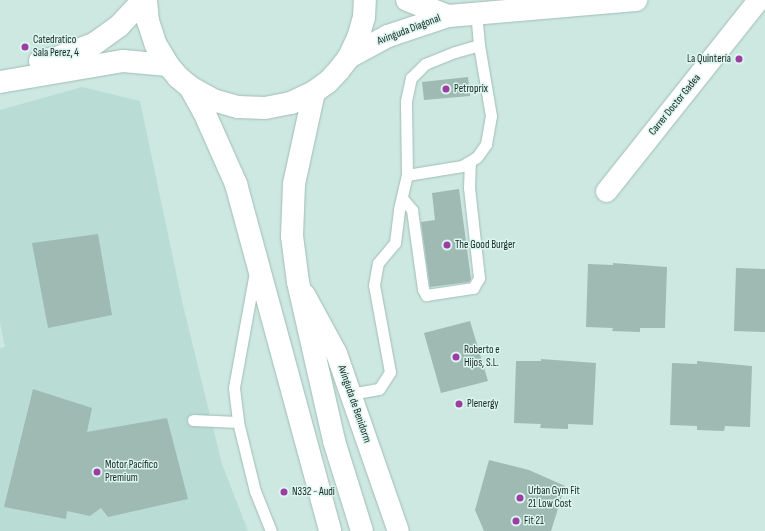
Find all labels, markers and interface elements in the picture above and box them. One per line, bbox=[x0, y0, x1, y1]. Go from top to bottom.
street label: Avinguda Diagonal bbox=[375, 12, 443, 48]
place label: Catedratico Sala Perez, 4 bbox=[33, 34, 79, 60]
marker: Catedratico Sala Perez, 4 bbox=[20, 42, 30, 52]
place label: La Quintería bbox=[687, 52, 731, 66]
marker: La Quintería bbox=[734, 54, 744, 64]
street label: Carrer Doctor Gadea bbox=[646, 72, 704, 138]
place label: Petroprix bbox=[454, 82, 488, 96]
marker: Petroprix bbox=[441, 84, 451, 94]
place label: The Good Burger bbox=[455, 238, 515, 252]
marker: The Good Burger bbox=[442, 240, 452, 250]
place label: Roberto e Hijos, S.L. bbox=[464, 344, 500, 370]
marker: Roberto e Hijos, S.L. bbox=[451, 352, 461, 362]
street label: Avinguda de Benidorm bbox=[335, 363, 373, 445]
place label: Plenergy bbox=[467, 397, 499, 411]
marker: Plenergy bbox=[454, 399, 464, 409]
place label: Motor Pacífico Premium bbox=[105, 459, 158, 485]
marker: Motor Pacífico Premium bbox=[92, 467, 102, 477]
place label: N332 - Audi bbox=[292, 485, 335, 499]
place label: Urban Gym Fit 21 Low Cost bbox=[528, 485, 580, 511]
marker: N332 - Audi bbox=[279, 487, 289, 497]
marker: Urban Gym Fit 21 Low Cost bbox=[515, 493, 525, 503]
place label: Fit 21 bbox=[524, 514, 544, 528]
marker: Fit 21 bbox=[511, 516, 521, 526]

